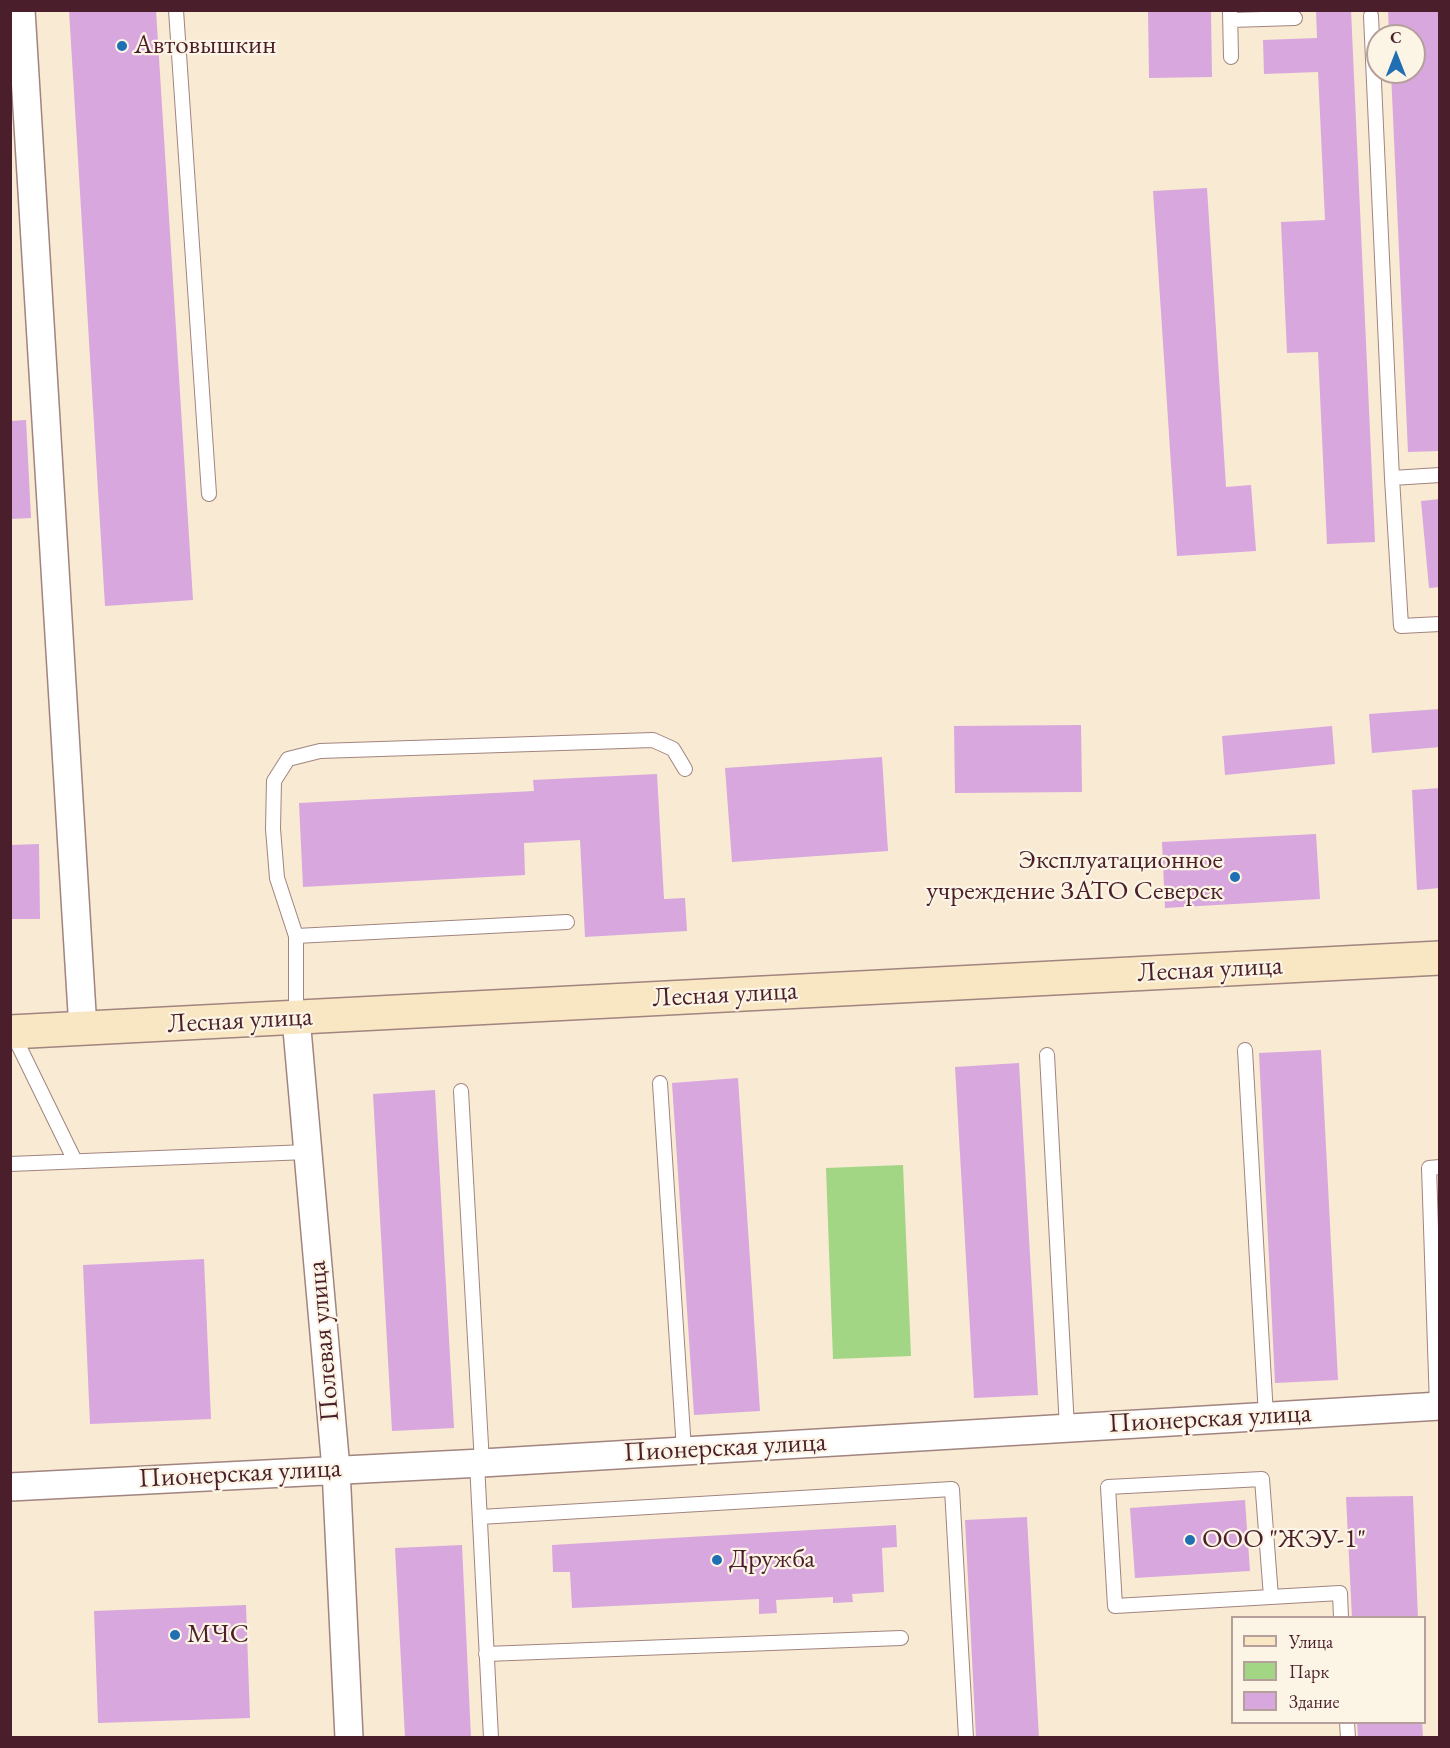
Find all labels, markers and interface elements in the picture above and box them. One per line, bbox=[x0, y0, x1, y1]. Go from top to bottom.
north arrow bbox=[1366, 24, 1426, 84]
text: С bbox=[1390, 27, 1402, 48]
place label: Автовышкин bbox=[134, 30, 276, 62]
marker: Автовышкин bbox=[115, 39, 129, 53]
place label: Эксплуатационное учреждение ЗАТО Северск bbox=[926, 845, 1223, 908]
marker: Эксплуатационное учреждение ЗАТО Северск bbox=[1228, 870, 1242, 884]
street label: Лесная улица bbox=[1137, 950, 1283, 990]
street label: Лесная улица bbox=[652, 975, 798, 1015]
street label: Лесная улица bbox=[167, 1001, 313, 1041]
street label: Полевая улица bbox=[301, 1259, 347, 1423]
street label: Пионерская улица bbox=[1108, 1398, 1312, 1440]
street label: Пионерская улица bbox=[623, 1427, 827, 1469]
street label: Пионерская улица bbox=[138, 1453, 342, 1495]
place label: ООО "ЖЭУ-1" bbox=[1202, 1524, 1366, 1556]
marker: ООО "ЖЭУ-1" bbox=[1183, 1533, 1197, 1547]
place label: Дружба bbox=[729, 1544, 815, 1576]
marker: Дружба bbox=[710, 1553, 724, 1567]
legend bbox=[1231, 1616, 1426, 1724]
place label: МЧС bbox=[187, 1619, 249, 1651]
marker: МЧС bbox=[168, 1628, 182, 1642]
text: Улица bbox=[1289, 1630, 1333, 1653]
text: Парк bbox=[1289, 1660, 1329, 1683]
text: Здание bbox=[1289, 1690, 1339, 1713]

